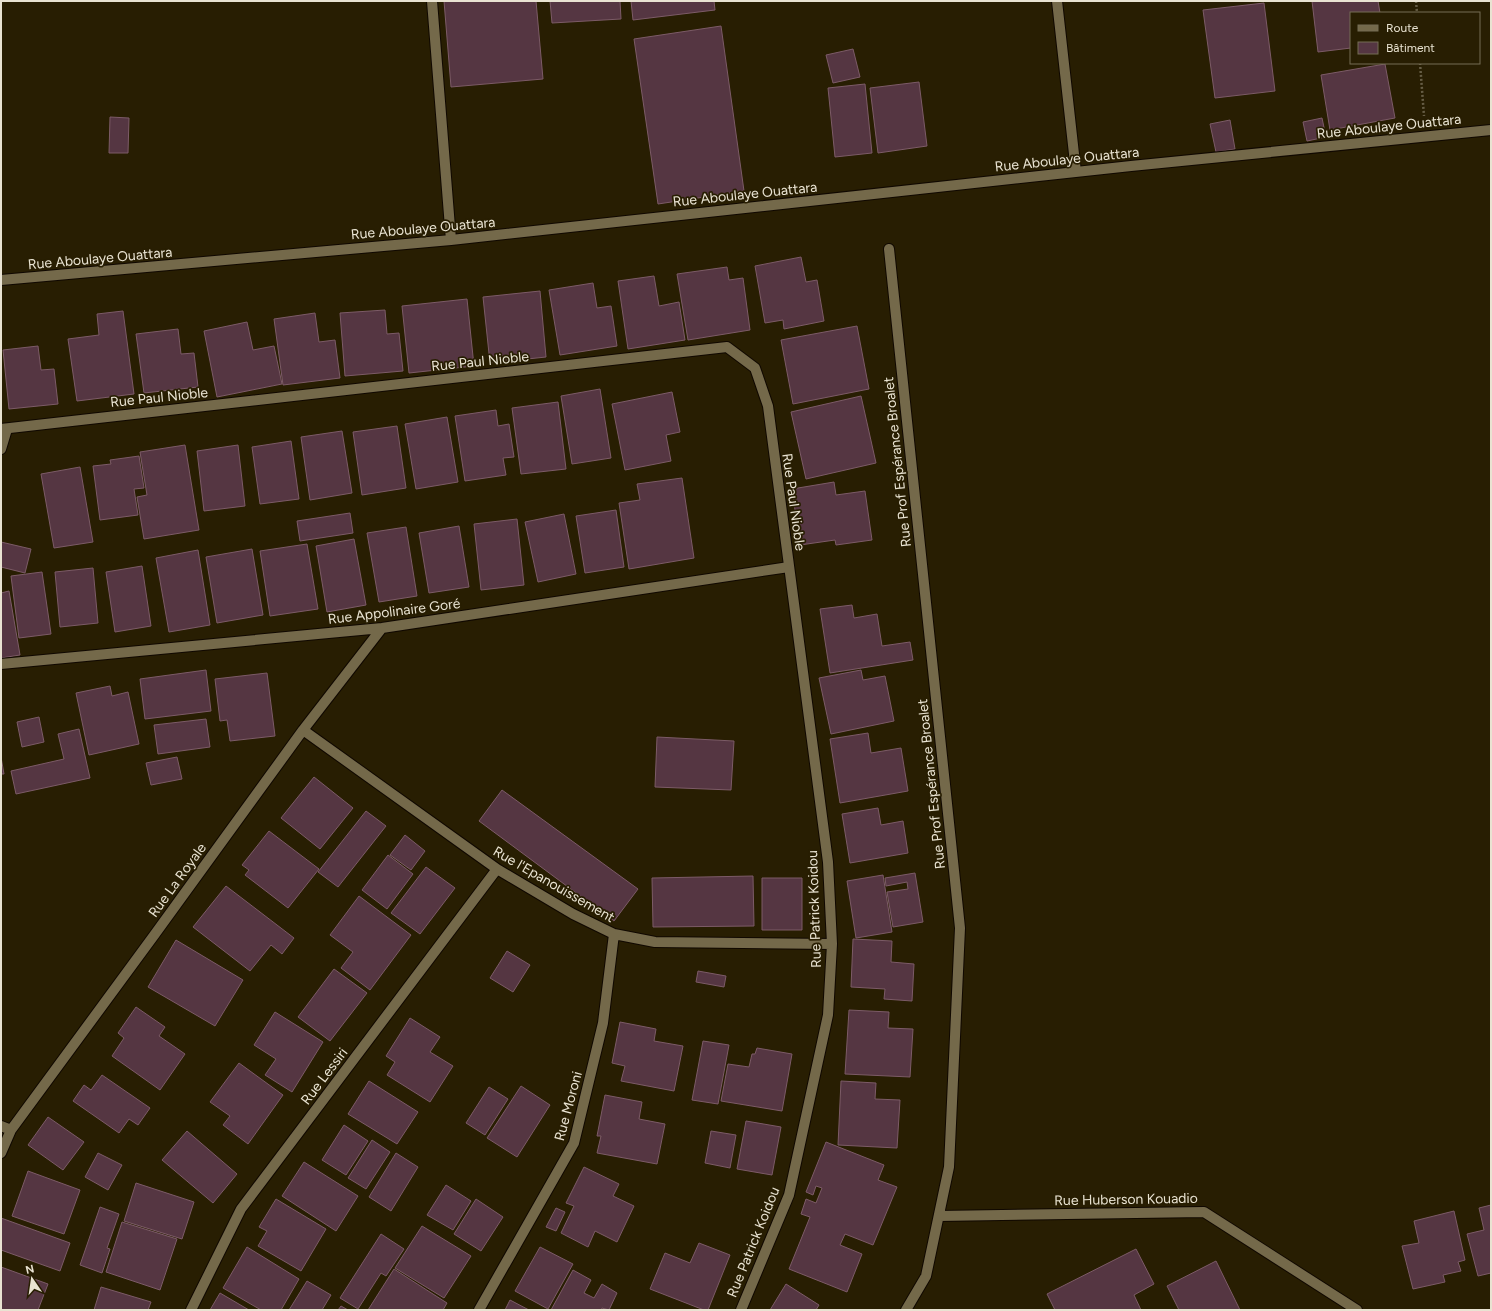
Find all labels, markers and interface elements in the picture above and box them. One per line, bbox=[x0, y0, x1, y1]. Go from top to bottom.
legend bbox=[1350, 12, 1480, 64]
text: Route bbox=[1386, 21, 1419, 35]
text: Bâtiment bbox=[1386, 41, 1435, 55]
street label: Rue Aboulaye Ouattara bbox=[1316, 110, 1462, 143]
street label: Rue Aboulaye Ouattara bbox=[994, 143, 1140, 176]
street label: Rue Aboulaye Ouattara bbox=[672, 178, 818, 211]
street label: Rue Aboulaye Ouattara bbox=[350, 214, 496, 243]
street label: Rue Aboulaye Ouattara bbox=[27, 244, 173, 273]
street label: Rue Paul Nioble bbox=[430, 348, 530, 375]
street label: Rue Prof Espérance Broalet bbox=[880, 376, 915, 548]
street label: Rue Paul Nioble bbox=[109, 384, 209, 411]
street label: Rue Paul Nioble bbox=[778, 452, 809, 552]
street label: Rue Appolinaire Goré bbox=[327, 595, 462, 628]
street label: Rue Prof Espérance Broalet bbox=[914, 698, 949, 870]
street label: Rue La Royale bbox=[145, 840, 210, 921]
street label: Rue l'Epanouissement bbox=[490, 843, 618, 926]
street label: Rue Patrick Koidou bbox=[804, 850, 825, 968]
street label: Rue Lessiri bbox=[297, 1044, 351, 1108]
street label: Rue Moroni bbox=[551, 1069, 586, 1143]
street label: Rue Patrick Koidou bbox=[724, 1184, 783, 1300]
street label: Rue Huberson Kouadio bbox=[1054, 1190, 1198, 1209]
north arrow bbox=[12, 1259, 52, 1299]
text: N bbox=[24, 1262, 35, 1277]

